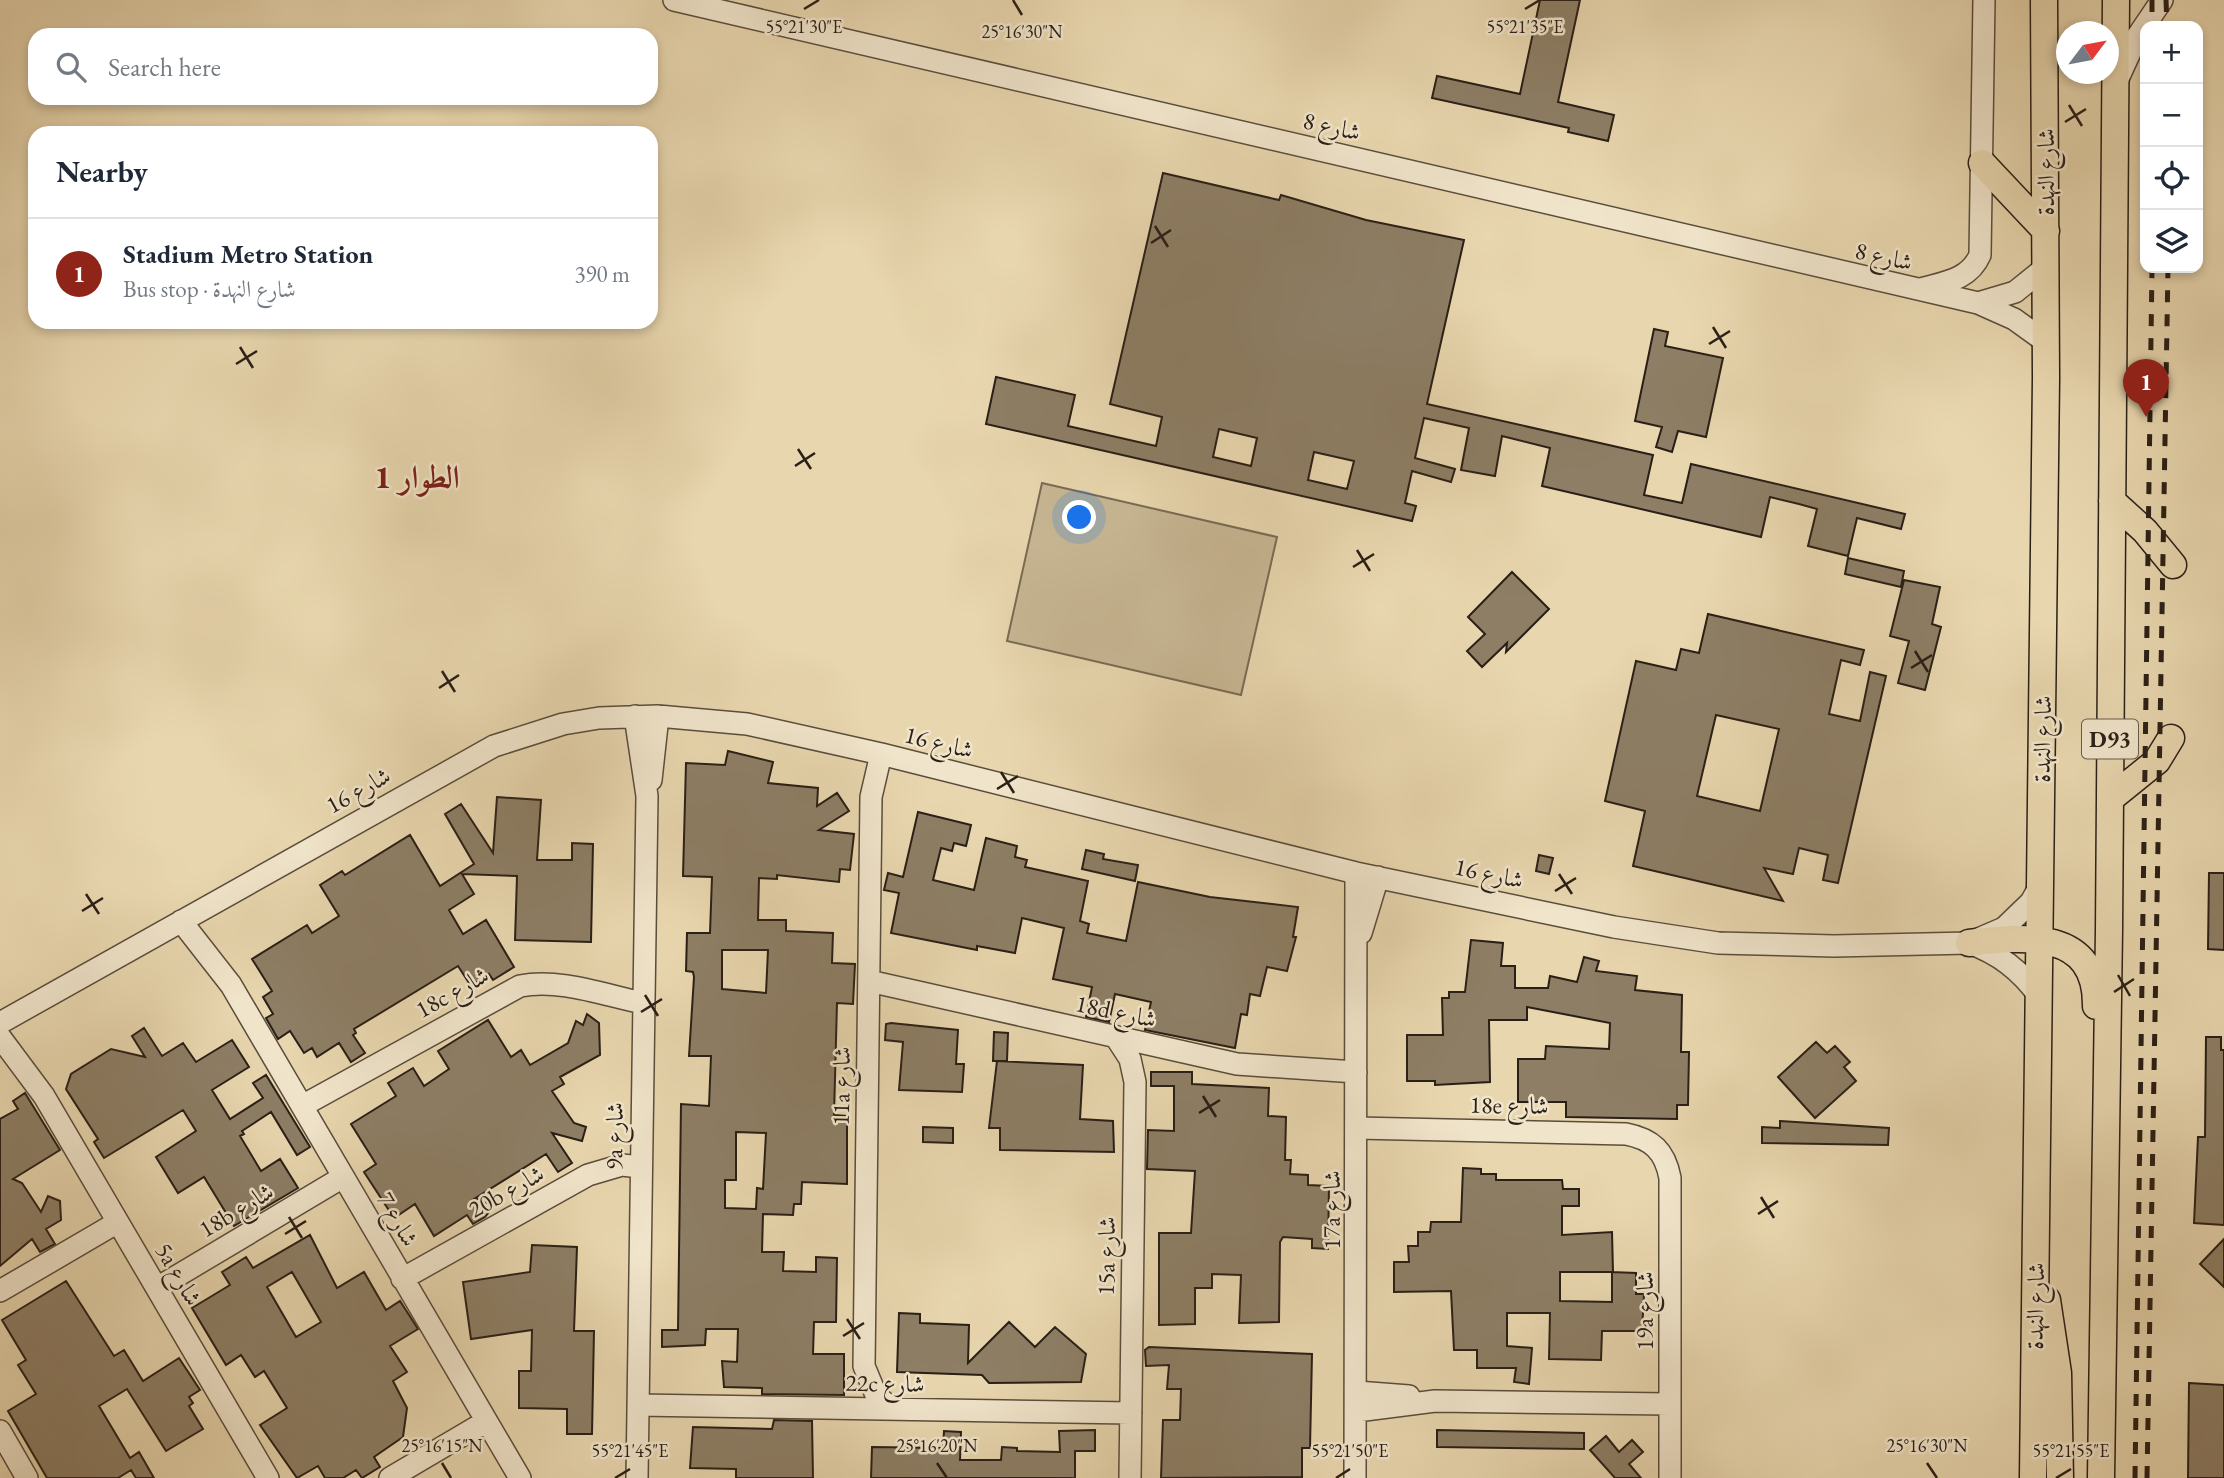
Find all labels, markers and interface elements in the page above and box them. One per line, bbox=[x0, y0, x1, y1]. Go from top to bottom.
text: 55°21'30"E bbox=[766, 15, 842, 38]
text: 55°21'35"E bbox=[1487, 15, 1563, 38]
text: 25°16'30"N bbox=[982, 20, 1063, 43]
north arrow bbox=[2056, 21, 2119, 84]
map controls bbox=[2140, 21, 2203, 273]
button: + bbox=[2140, 21, 2203, 84]
search box bbox=[28, 28, 658, 105]
icon: search bbox=[52, 48, 90, 86]
text: Search here bbox=[108, 50, 221, 84]
button: − bbox=[2140, 84, 2203, 147]
street label: شارع 8 bbox=[1299, 104, 1364, 152]
street label: شارع النهدة bbox=[2030, 128, 2066, 216]
button: locate bbox=[2140, 147, 2203, 210]
text: Nearby bbox=[56, 152, 148, 191]
button: layers bbox=[2140, 210, 2203, 273]
street label: شارع 8 bbox=[1851, 234, 1916, 282]
text: Stadium Metro Station bbox=[123, 237, 373, 271]
text: 1 bbox=[73, 259, 85, 289]
text: 390 m bbox=[574, 259, 630, 289]
text: Bus stop · شارع النهدة bbox=[123, 274, 296, 304]
pin: 1 bbox=[2123, 359, 2169, 417]
district label: الطوار 1 bbox=[374, 456, 460, 498]
your location bbox=[1062, 500, 1096, 534]
street label: شارع النهدة bbox=[2026, 695, 2063, 783]
street label: شارع 16 bbox=[900, 719, 976, 770]
road number: D93 bbox=[2082, 720, 2138, 758]
street label: شارع 16 bbox=[320, 760, 398, 825]
street label: شارع 16 bbox=[1451, 851, 1526, 900]
street label: 18c شارع bbox=[410, 959, 497, 1029]
street label: 18d شارع bbox=[1072, 987, 1159, 1040]
street label: 11a شارع bbox=[825, 1046, 862, 1126]
street label: 18e شارع bbox=[1469, 1089, 1549, 1126]
street label: 9a شارع bbox=[598, 1102, 635, 1170]
street label: 20b شارع bbox=[463, 1158, 552, 1229]
street label: 17a شارع bbox=[1316, 1170, 1352, 1250]
street label: 18b شارع bbox=[193, 1176, 282, 1249]
street label: شارع 7 bbox=[366, 1186, 426, 1254]
street label: 15a شارع bbox=[1090, 1216, 1127, 1296]
street label: 5a شارع bbox=[144, 1237, 209, 1314]
street label: شارع النهدة bbox=[2019, 1262, 2056, 1350]
street label: 19a شارع bbox=[1629, 1271, 1665, 1351]
street label: 22c شارع bbox=[845, 1367, 925, 1404]
text: 25°16'15"N bbox=[402, 1434, 483, 1457]
text: 25°16'20"N bbox=[897, 1434, 978, 1457]
text: 25°16'30"N bbox=[1887, 1434, 1968, 1457]
text: 55°21'45"E bbox=[592, 1439, 668, 1462]
text: 55°21'50"E bbox=[1312, 1439, 1388, 1462]
text: 55°21'55"E bbox=[2033, 1439, 2109, 1462]

